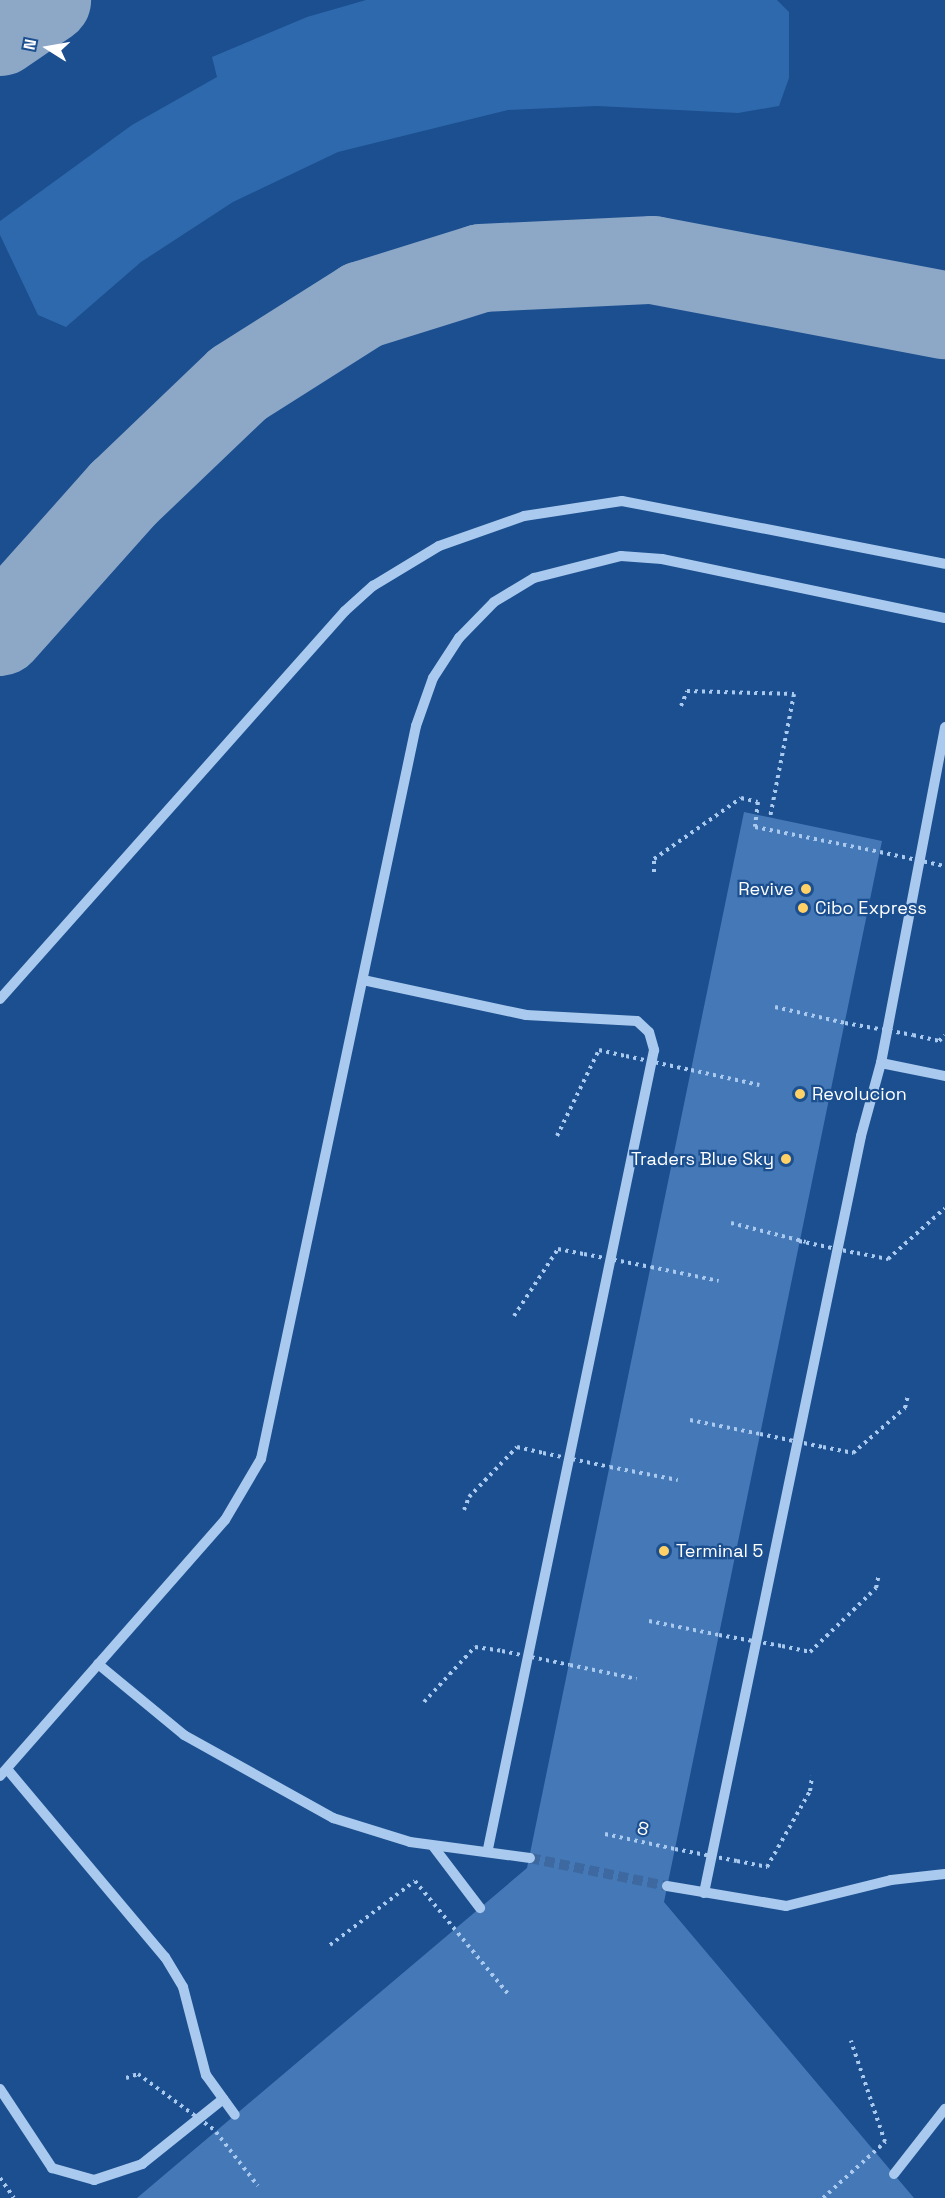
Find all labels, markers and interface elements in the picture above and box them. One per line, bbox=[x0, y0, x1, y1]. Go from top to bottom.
north arrow bbox=[18, 18, 78, 78]
text: N bbox=[19, 37, 41, 52]
place label: Revive bbox=[738, 878, 794, 900]
marker: Revive bbox=[799, 882, 813, 896]
place label: Cibo Express bbox=[815, 897, 927, 919]
marker: Cibo Express bbox=[796, 901, 810, 915]
place label: Revolucion bbox=[812, 1083, 907, 1105]
marker: Revolucion bbox=[793, 1087, 807, 1101]
place label: Traders Blue Sky bbox=[631, 1148, 774, 1170]
marker: Traders Blue Sky bbox=[779, 1152, 793, 1166]
place label: Terminal 5 bbox=[676, 1540, 763, 1562]
marker: Terminal 5 bbox=[657, 1544, 671, 1558]
street label: 8 bbox=[635, 1817, 651, 1841]

